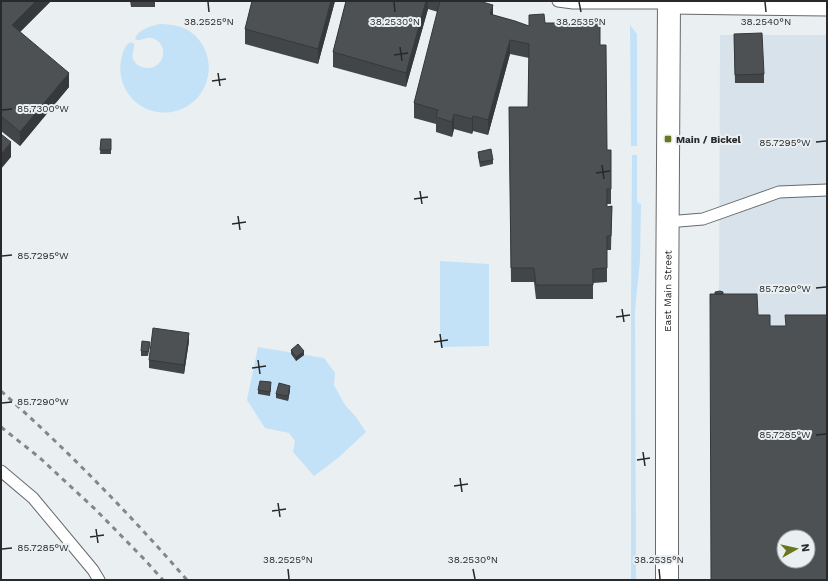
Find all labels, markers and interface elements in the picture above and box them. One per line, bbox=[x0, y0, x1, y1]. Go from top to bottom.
text: 38.2525°N bbox=[184, 16, 234, 27]
text: 38.2530°N bbox=[370, 16, 420, 27]
text: 38.2535°N bbox=[556, 16, 606, 27]
text: 38.2540°N bbox=[741, 16, 791, 27]
text: 85.7300°W bbox=[17, 103, 69, 114]
marker: Main / Bickel bbox=[663, 134, 673, 144]
place label: Main / Bickel bbox=[676, 134, 742, 145]
text: 85.7295°W bbox=[759, 137, 811, 148]
street label: East Main Street bbox=[662, 249, 673, 332]
text: 85.7295°W bbox=[17, 250, 69, 261]
text: 85.7290°W bbox=[759, 283, 811, 294]
text: 85.7290°W bbox=[17, 396, 69, 407]
text: 85.7285°W bbox=[759, 429, 811, 440]
north arrow bbox=[776, 529, 816, 569]
text: 85.7285°W bbox=[17, 542, 69, 553]
text: N bbox=[798, 543, 812, 553]
text: 38.2525°N bbox=[263, 554, 313, 565]
text: 38.2530°N bbox=[448, 554, 498, 565]
text: 38.2535°N bbox=[634, 554, 684, 565]

